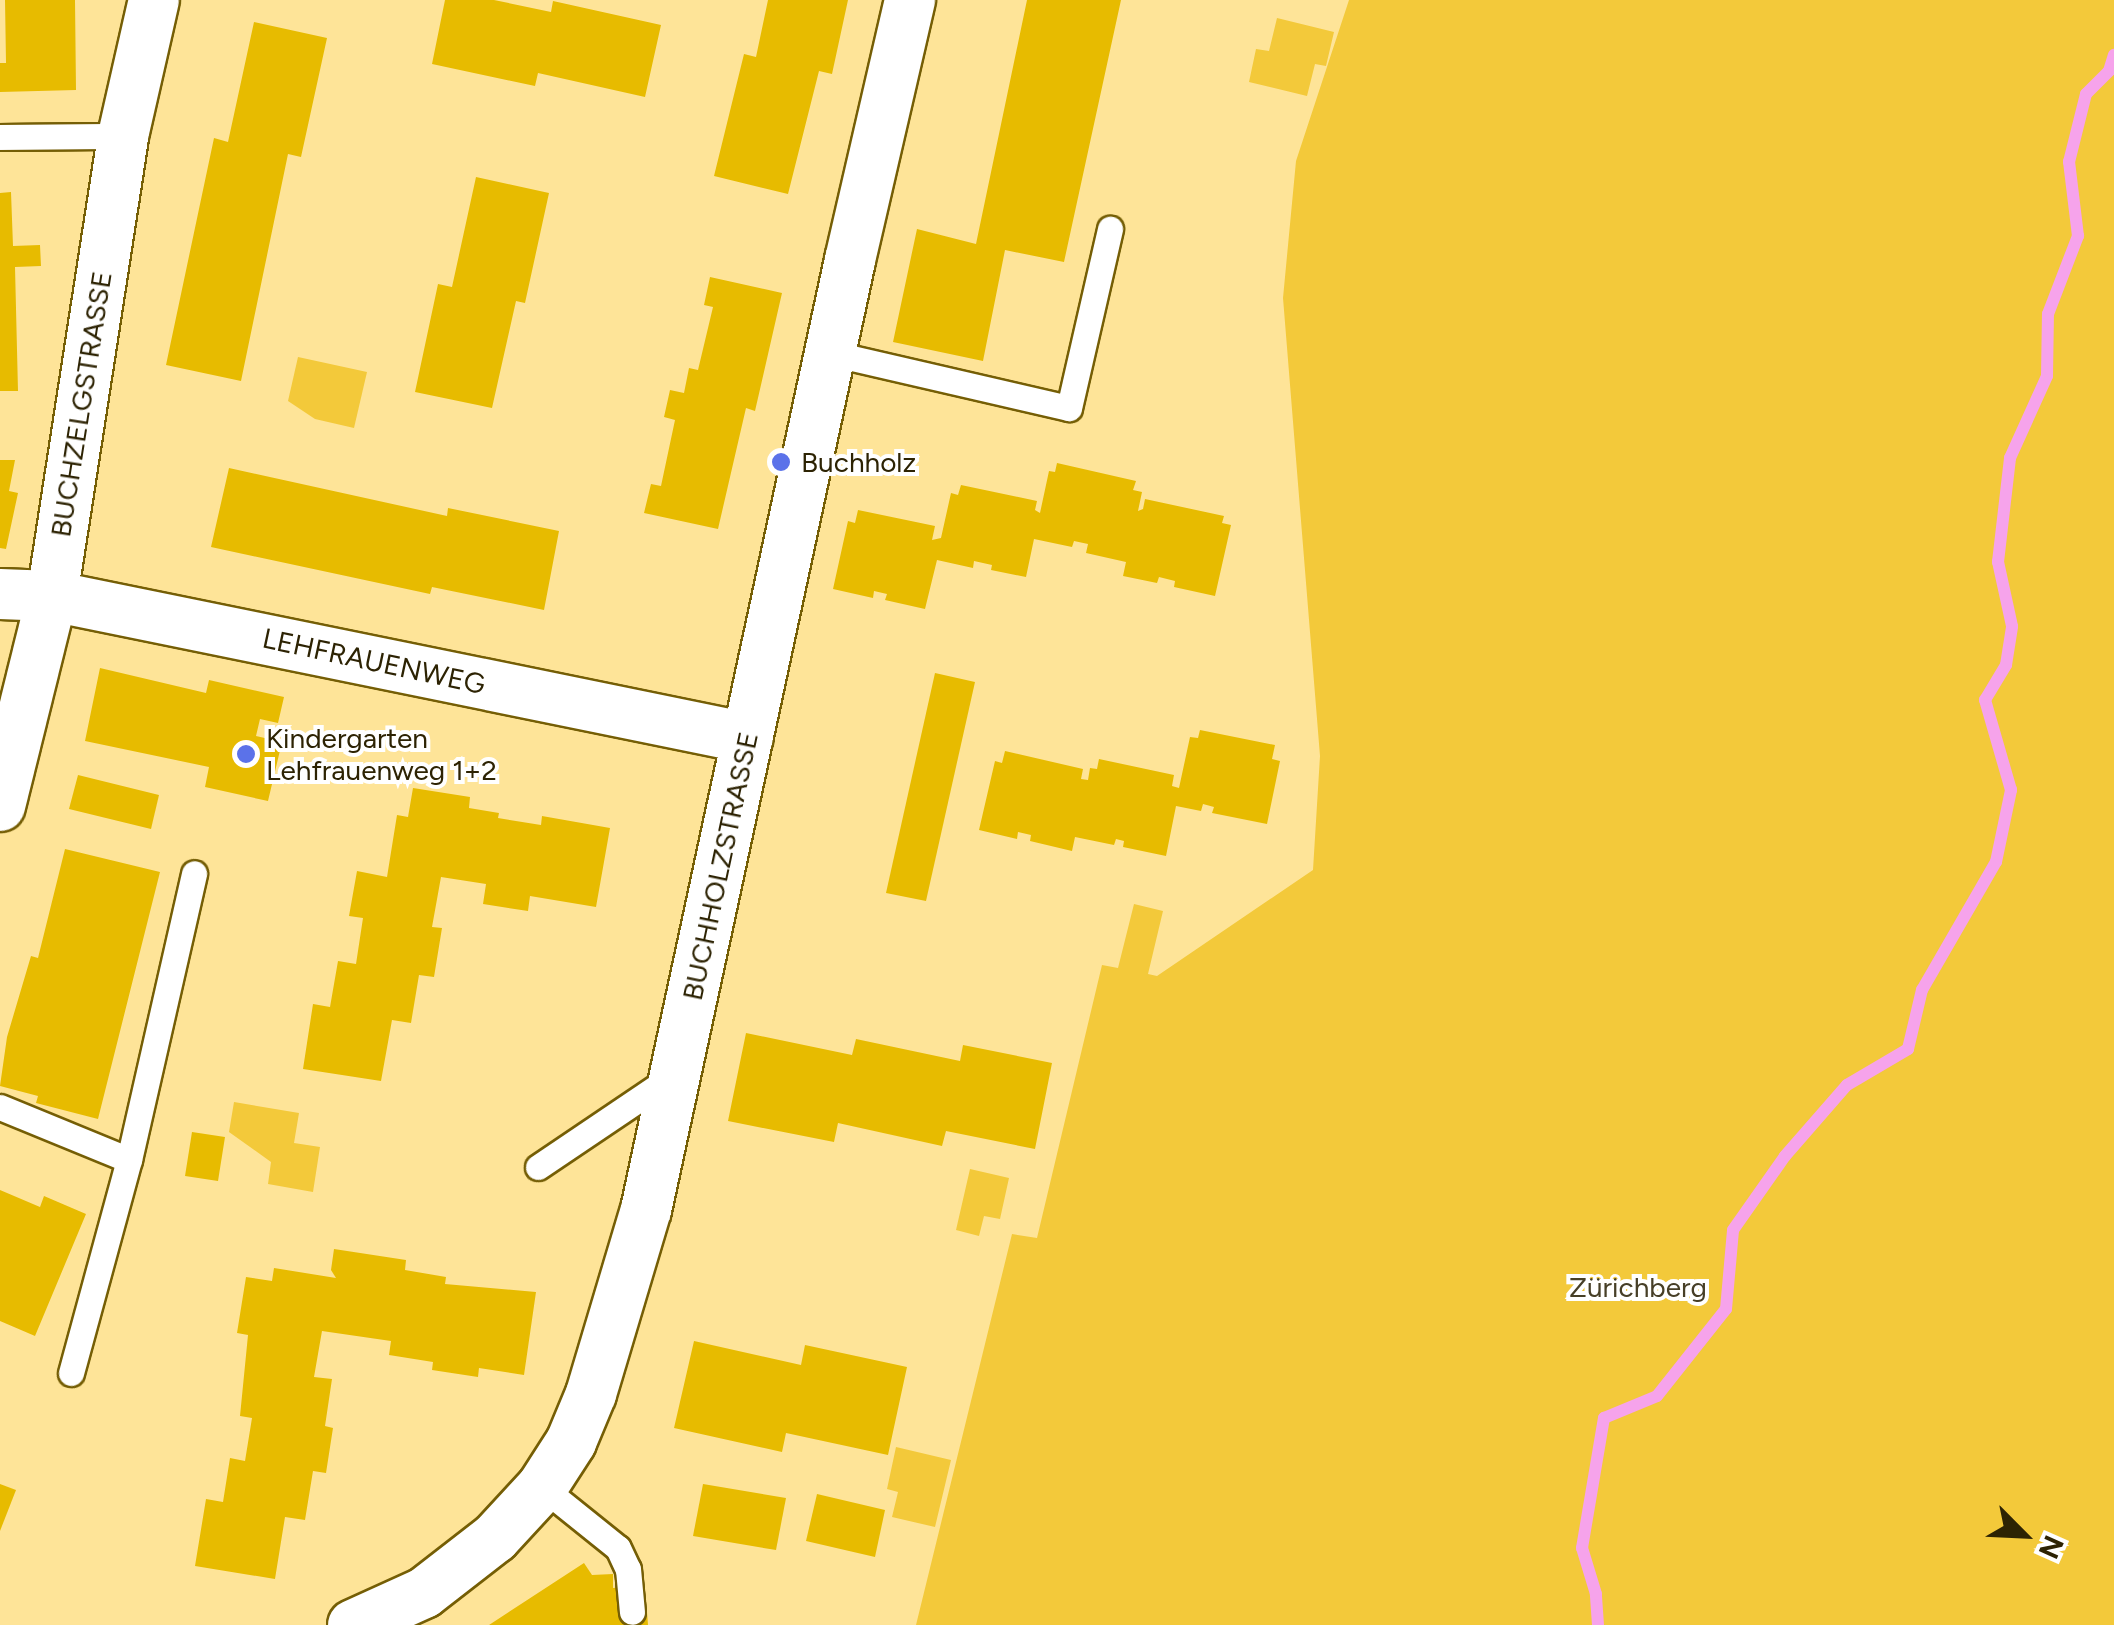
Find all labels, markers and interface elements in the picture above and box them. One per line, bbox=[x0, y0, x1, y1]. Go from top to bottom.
street label: BUCHZELGSTRASSE bbox=[43, 269, 119, 539]
place label: Buchholz bbox=[801, 445, 916, 479]
marker: Buchholz bbox=[770, 451, 792, 473]
street label: LEHFRAUENWEG bbox=[260, 621, 488, 701]
place label: Kindergarten Lehfrauenweg 1+2 bbox=[266, 721, 497, 787]
street label: BUCHHOLZSTRASSE bbox=[675, 729, 765, 1003]
marker: Kindergarten Lehfrauenweg 1+2 bbox=[235, 743, 257, 765]
park label: Zürichberg bbox=[1569, 1270, 1707, 1304]
north arrow bbox=[1974, 1485, 2074, 1585]
text: N bbox=[2031, 1530, 2071, 1564]

